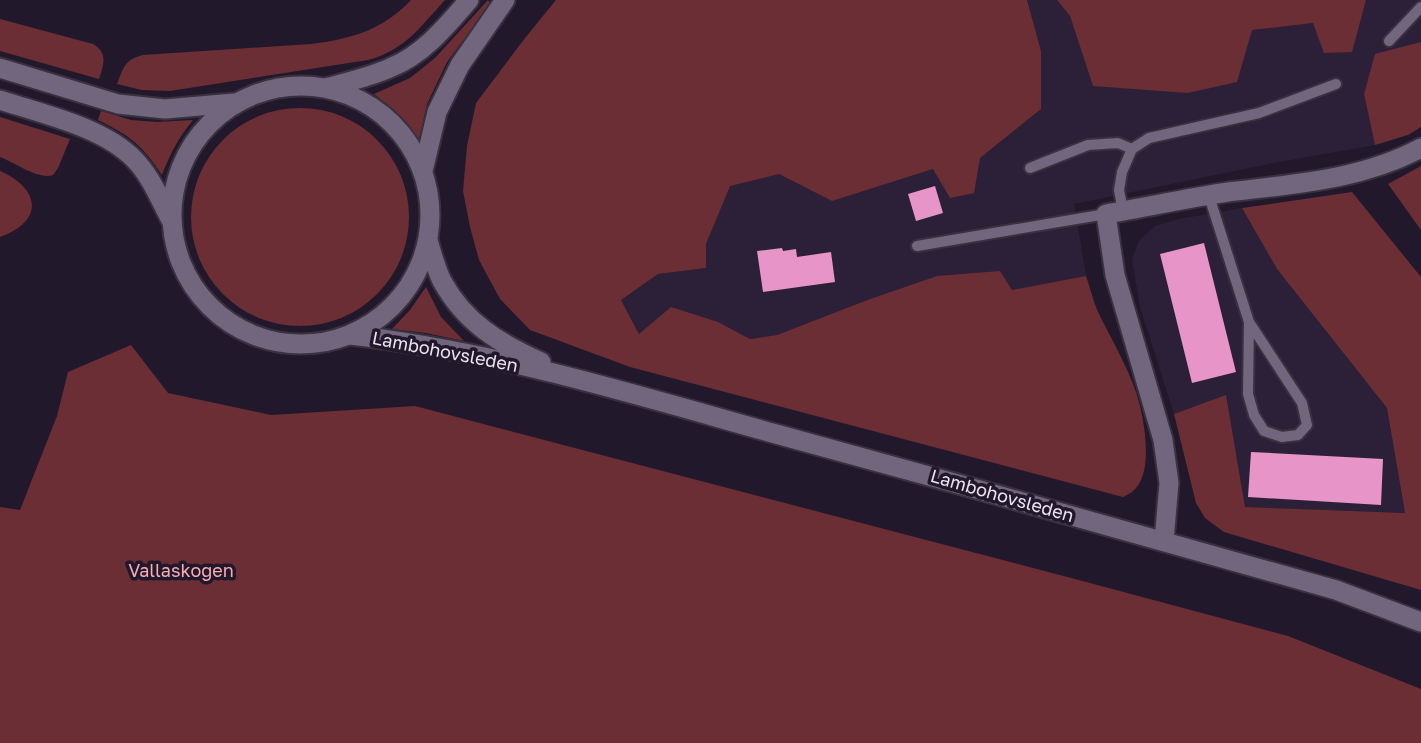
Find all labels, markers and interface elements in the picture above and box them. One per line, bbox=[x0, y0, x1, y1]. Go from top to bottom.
street label: Lambohovsleden bbox=[370, 326, 520, 376]
street label: Lambohovsleden bbox=[928, 464, 1077, 526]
park label: Vallaskogen bbox=[128, 559, 234, 581]

